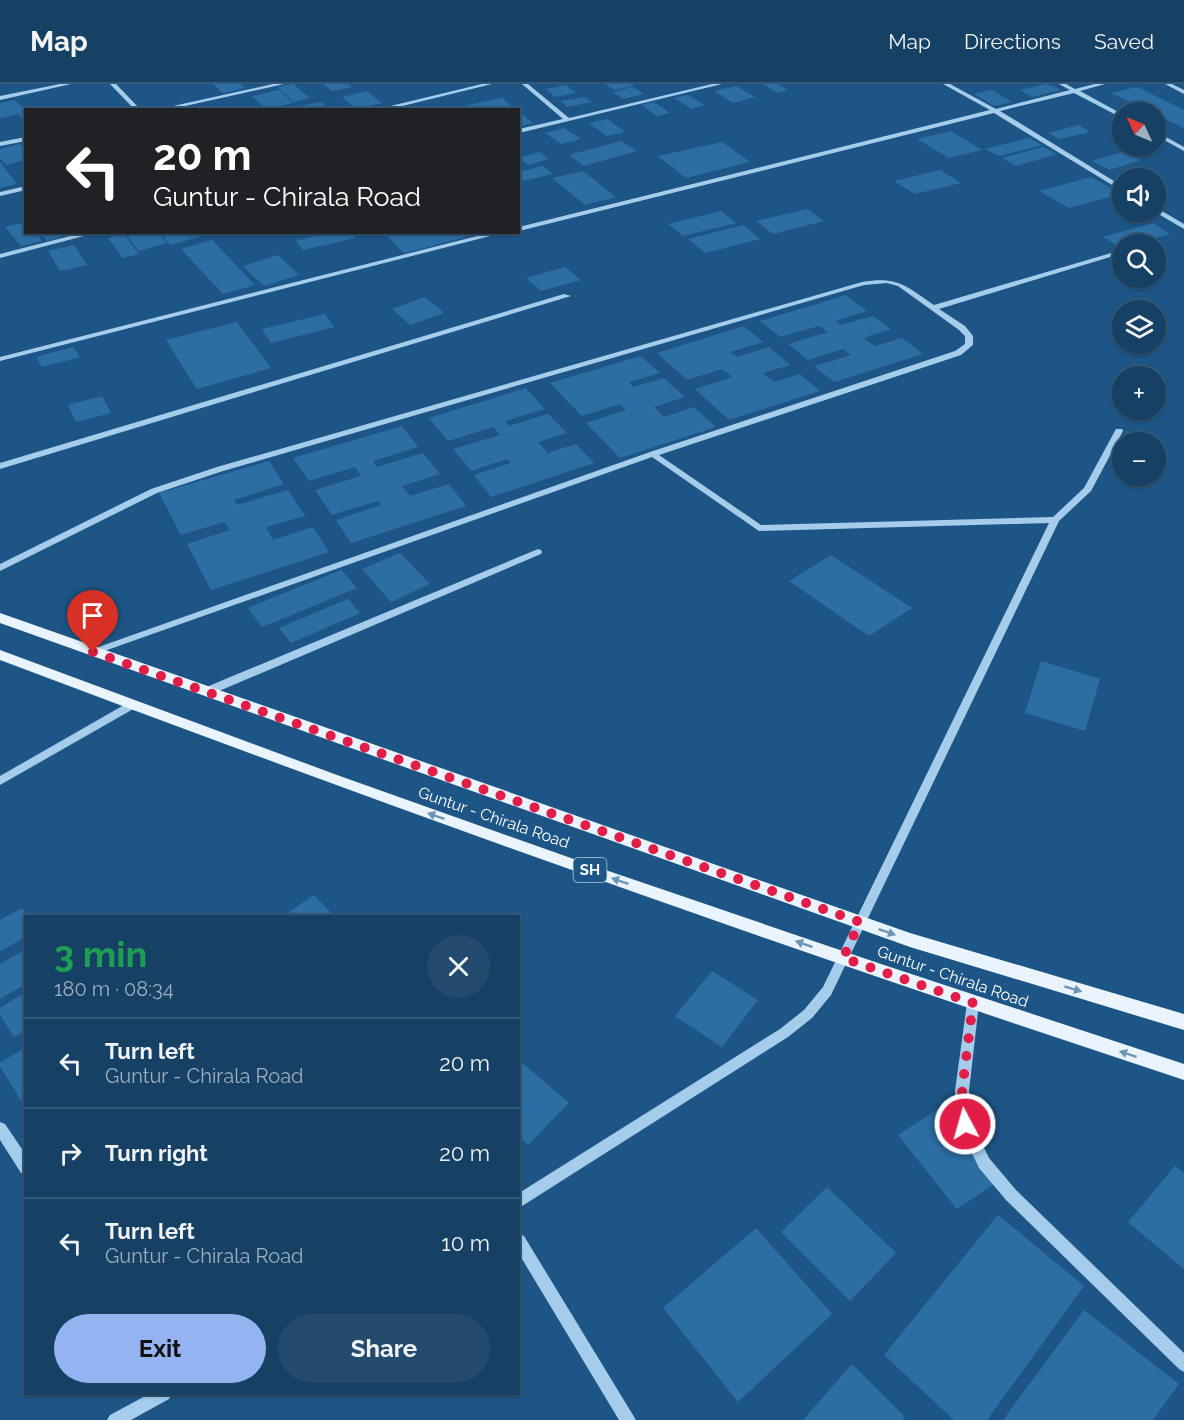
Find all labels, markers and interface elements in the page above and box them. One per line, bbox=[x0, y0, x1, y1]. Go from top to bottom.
text: Map bbox=[30, 25, 88, 58]
text: Map bbox=[888, 29, 931, 54]
text: Directions bbox=[964, 29, 1061, 54]
text: Saved bbox=[1094, 29, 1154, 54]
north arrow bbox=[1112, 102, 1166, 156]
map controls bbox=[1112, 102, 1166, 486]
text: 20 m bbox=[153, 131, 252, 180]
icon: left bbox=[54, 132, 132, 210]
button: sound bbox=[1112, 168, 1166, 222]
text: Guntur - Chirala Road bbox=[153, 181, 421, 212]
button: search bbox=[1112, 234, 1166, 288]
button: layers bbox=[1112, 300, 1166, 354]
button: + bbox=[1112, 366, 1166, 420]
button: − bbox=[1112, 432, 1166, 486]
pin bbox=[67, 590, 118, 652]
icon: arrive bbox=[76, 599, 109, 632]
street label: Guntur - Chirala Road bbox=[416, 783, 572, 852]
one-way arrow bbox=[427, 810, 445, 820]
road number: SH bbox=[574, 858, 606, 882]
one-way arrow bbox=[611, 875, 629, 885]
one-way arrow bbox=[878, 927, 896, 937]
text: 3 min bbox=[54, 933, 147, 975]
button: close bbox=[427, 935, 490, 998]
one-way arrow bbox=[795, 939, 813, 949]
street label: Guntur - Chirala Road bbox=[875, 942, 1031, 1011]
text: 180 m · 08:34 bbox=[54, 977, 174, 1001]
one-way arrow bbox=[1064, 985, 1082, 994]
text: Turn left bbox=[105, 1038, 195, 1064]
icon: left bbox=[54, 1047, 87, 1080]
one-way arrow bbox=[1119, 1049, 1137, 1058]
text: 20 m bbox=[439, 1050, 490, 1076]
text: Guntur - Chirala Road bbox=[105, 1064, 304, 1088]
position arrow bbox=[933, 1092, 997, 1156]
icon: right bbox=[54, 1137, 87, 1170]
text: Turn right bbox=[105, 1140, 208, 1166]
text: 20 m bbox=[439, 1140, 490, 1166]
text: Turn left bbox=[105, 1218, 195, 1244]
icon: left bbox=[54, 1227, 87, 1260]
text: 10 m bbox=[441, 1230, 490, 1256]
text: Guntur - Chirala Road bbox=[105, 1244, 304, 1268]
button: Exit bbox=[54, 1314, 266, 1383]
button: Share bbox=[278, 1314, 490, 1383]

